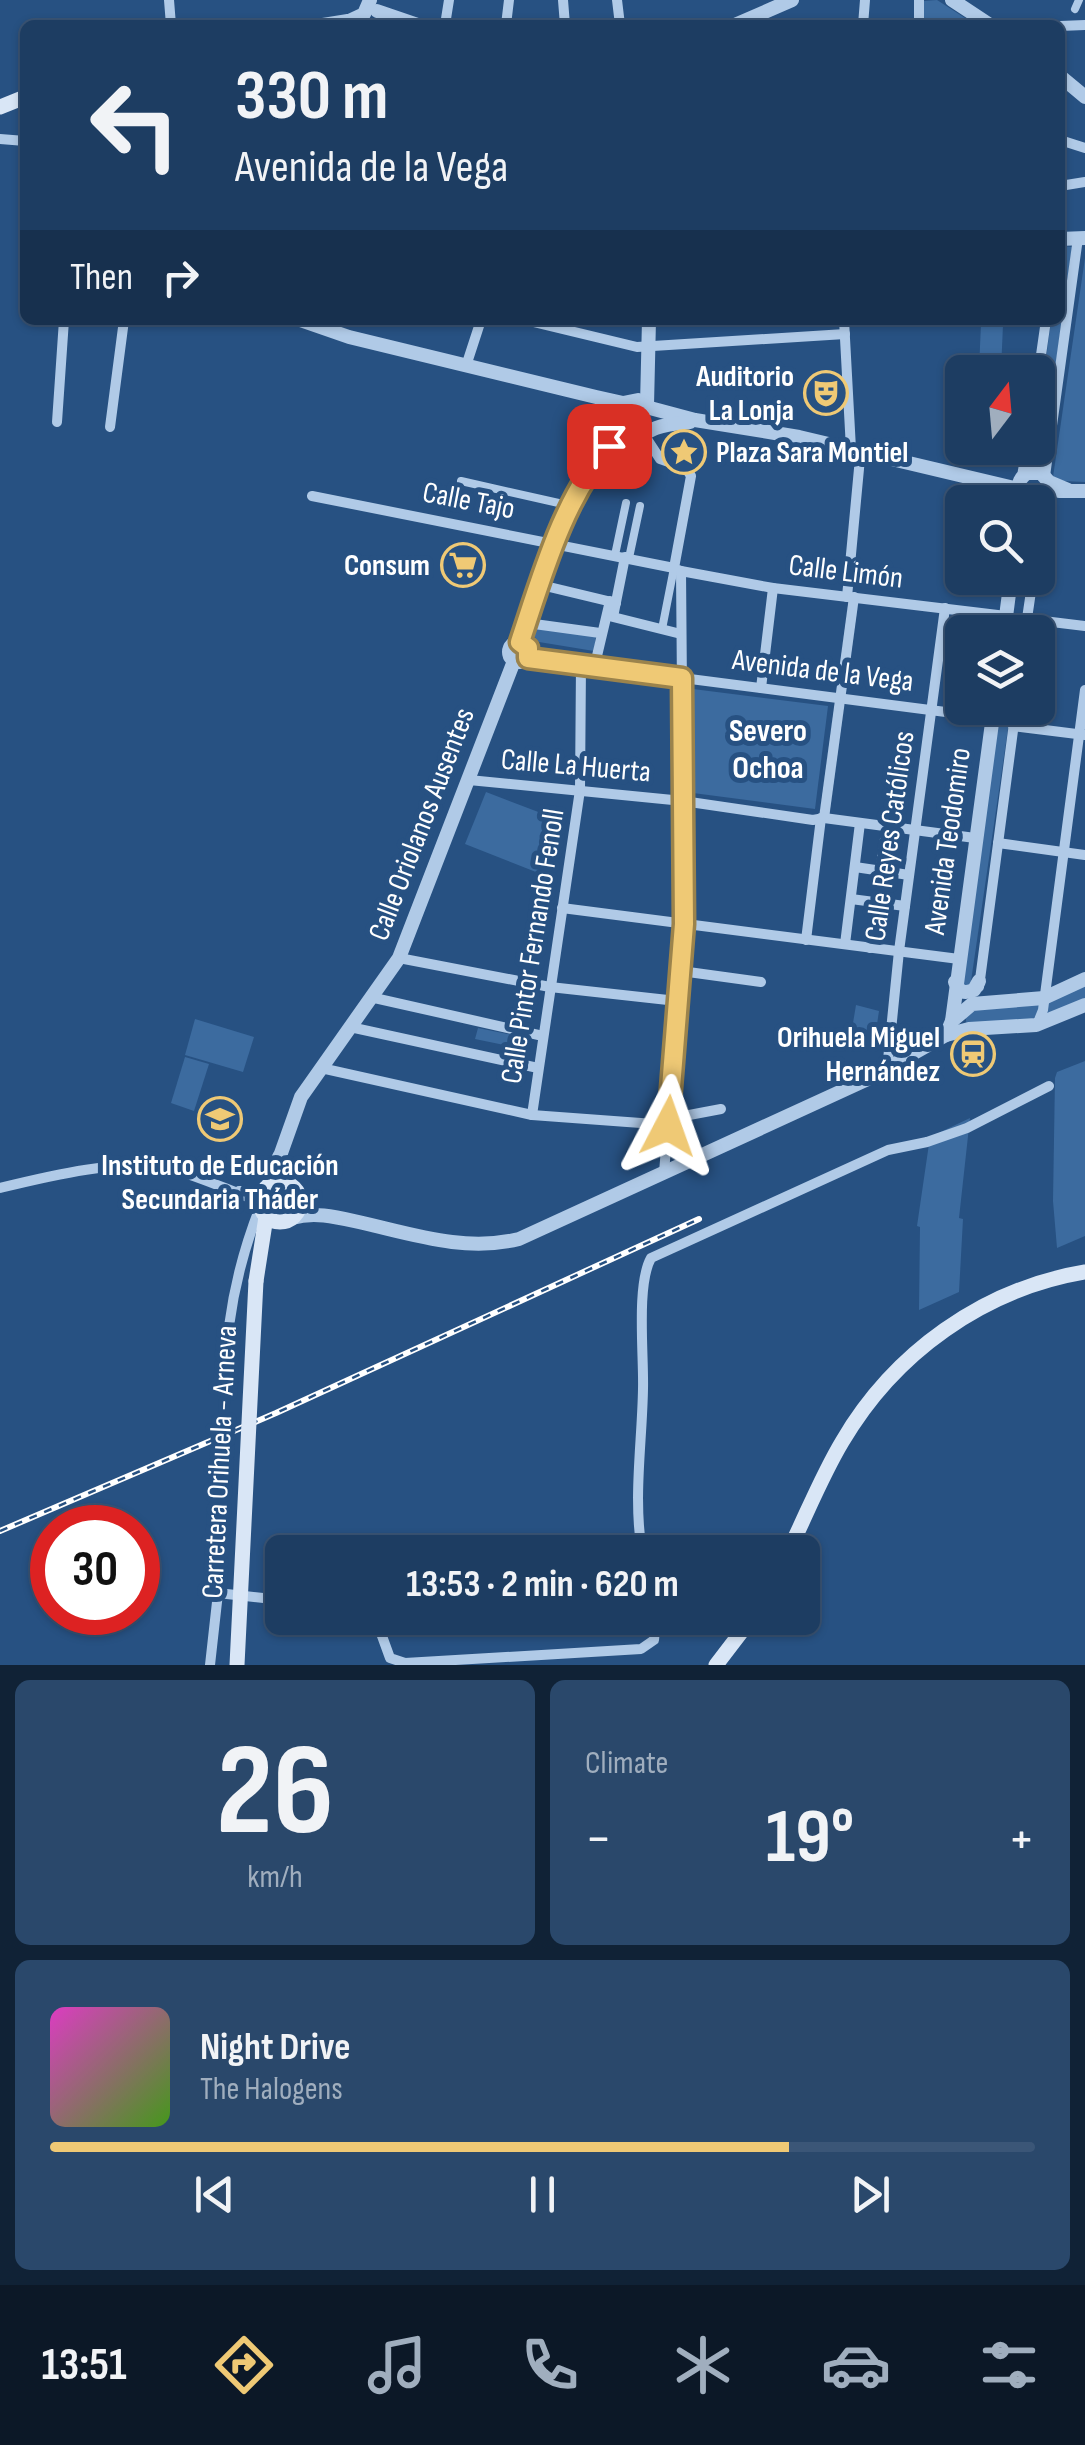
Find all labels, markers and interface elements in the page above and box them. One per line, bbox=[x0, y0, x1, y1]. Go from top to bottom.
text: 330 m bbox=[235, 55, 388, 139]
icon: left bbox=[70, 60, 200, 190]
text: Avenida de la Vega bbox=[235, 140, 508, 195]
icon: right bbox=[153, 250, 208, 305]
text: Then bbox=[70, 255, 133, 300]
north arrow bbox=[945, 355, 1055, 465]
map controls bbox=[945, 355, 1055, 725]
place label: Auditorio La Lonja bbox=[695, 359, 794, 429]
theatre icon: Auditorio La Lonja bbox=[803, 370, 849, 416]
pin bbox=[567, 404, 652, 489]
icon: arrive bbox=[582, 419, 637, 474]
place icon: Plaza Sara Montiel bbox=[661, 429, 707, 475]
place label: Plaza Sara Montiel bbox=[716, 435, 908, 471]
street label: Calle Tajo bbox=[420, 474, 518, 528]
button: search bbox=[945, 485, 1055, 595]
supermarket icon: Consum bbox=[440, 542, 486, 588]
street label: Calle Limón bbox=[787, 547, 905, 597]
place label: Consum bbox=[344, 548, 430, 584]
button: layers bbox=[945, 615, 1055, 725]
street label: Avenida de la Vega bbox=[729, 642, 915, 700]
street label: Calle Oriolanos Ausentes bbox=[361, 703, 483, 946]
district label: Severo Ochoa bbox=[729, 712, 807, 788]
street label: Calle Reyes Católicos bbox=[857, 729, 923, 943]
street label: Calle La Huerta bbox=[499, 742, 652, 790]
street label: Avenida Teodomiro bbox=[917, 745, 979, 938]
street label: Calle Pintor Fernando Fenoll bbox=[493, 806, 572, 1086]
place label: Orihuela Miguel Hernández bbox=[777, 1020, 940, 1090]
station icon: Orihuela Miguel Hernández bbox=[950, 1031, 996, 1077]
position arrow bbox=[616, 1074, 720, 1178]
school or university icon: Instituto de Educación Secundaria Tháder bbox=[197, 1096, 243, 1142]
place label: Instituto de Educación Secundaria Tháder bbox=[101, 1148, 339, 1218]
street label: Carretera Orihuela - Arneva bbox=[195, 1325, 245, 1599]
speed limit sign: 30 bbox=[30, 1505, 160, 1635]
text: 13:53 · 2 min · 620 m bbox=[406, 1562, 679, 1607]
text: 26 bbox=[216, 1715, 334, 1871]
text: Climate bbox=[585, 1744, 668, 1783]
text: 19° bbox=[766, 1793, 854, 1884]
text: − bbox=[585, 1806, 612, 1873]
text: + bbox=[1008, 1806, 1035, 1873]
text: km/h bbox=[247, 1858, 303, 1897]
text: Night Drive bbox=[200, 2025, 351, 2070]
text: The Halogens bbox=[200, 2070, 343, 2109]
icon: previous bbox=[187, 2167, 242, 2222]
icon: pause bbox=[515, 2167, 570, 2222]
icon: next bbox=[843, 2167, 898, 2222]
icon: directions bbox=[209, 2330, 279, 2400]
icon: music bbox=[362, 2330, 432, 2400]
icon: phone bbox=[515, 2330, 585, 2400]
icon: climate bbox=[668, 2330, 738, 2400]
icon: car bbox=[821, 2330, 891, 2400]
icon: filters bbox=[974, 2330, 1044, 2400]
text: 13:51 bbox=[41, 2338, 127, 2393]

